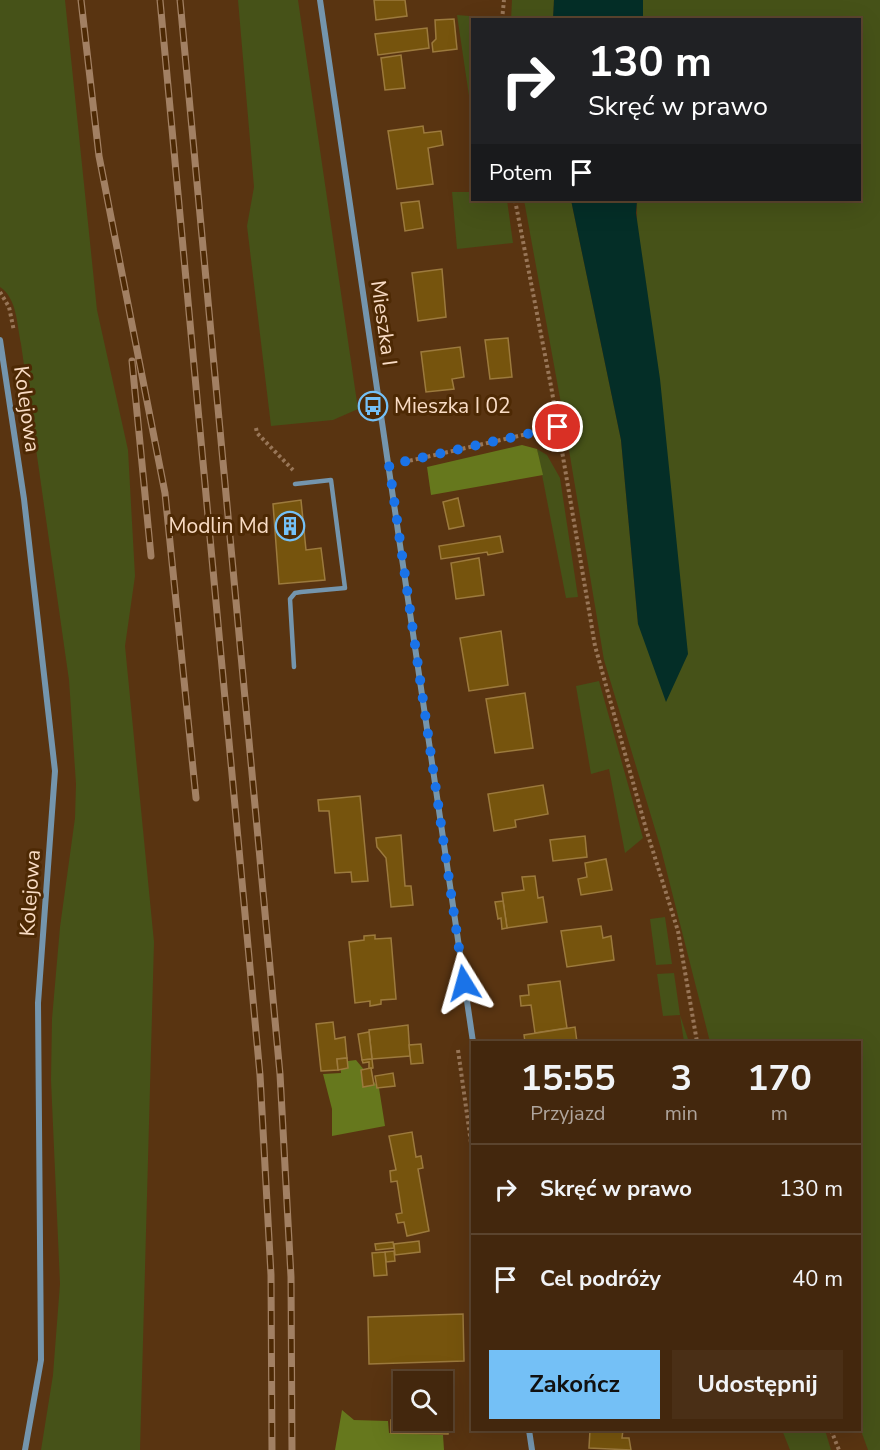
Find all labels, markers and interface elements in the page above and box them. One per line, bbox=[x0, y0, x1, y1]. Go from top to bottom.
text: 130 m bbox=[588, 34, 712, 91]
icon: right bbox=[489, 42, 567, 120]
text: Skręć w prawo bbox=[588, 88, 768, 125]
icon: arrive bbox=[565, 156, 598, 189]
text: Potem bbox=[489, 158, 553, 188]
street label: Mieszka I bbox=[364, 278, 404, 368]
street label: Kolejowa bbox=[7, 364, 47, 454]
bus stop icon: Mieszka I 02 bbox=[357, 390, 389, 422]
place label: Mieszka I 02 bbox=[394, 392, 511, 420]
pin bbox=[532, 401, 583, 452]
icon: arrive bbox=[541, 410, 574, 443]
building icon: Modlin Md bbox=[274, 510, 306, 542]
place label: Modlin Md bbox=[169, 512, 269, 540]
street label: Kolejowa bbox=[13, 849, 47, 937]
position arrow bbox=[432, 951, 496, 1015]
text: 15:55 bbox=[520, 1054, 616, 1103]
text: 3 bbox=[670, 1054, 692, 1103]
text: 170 bbox=[747, 1054, 812, 1103]
text: Przyjazd bbox=[530, 1100, 605, 1127]
text: min bbox=[665, 1100, 698, 1127]
text: m bbox=[771, 1100, 788, 1127]
icon: right bbox=[489, 1173, 522, 1206]
text: Skręć w prawo bbox=[540, 1174, 692, 1204]
text: 130 m bbox=[779, 1174, 843, 1204]
icon: arrive bbox=[489, 1263, 522, 1296]
text: Cel podróży bbox=[540, 1264, 661, 1294]
text: 40 m bbox=[792, 1264, 843, 1294]
button: Zakończ bbox=[489, 1350, 660, 1419]
button: Udostępnij bbox=[672, 1350, 843, 1419]
map controls bbox=[393, 1371, 453, 1431]
button: search bbox=[393, 1371, 453, 1431]

